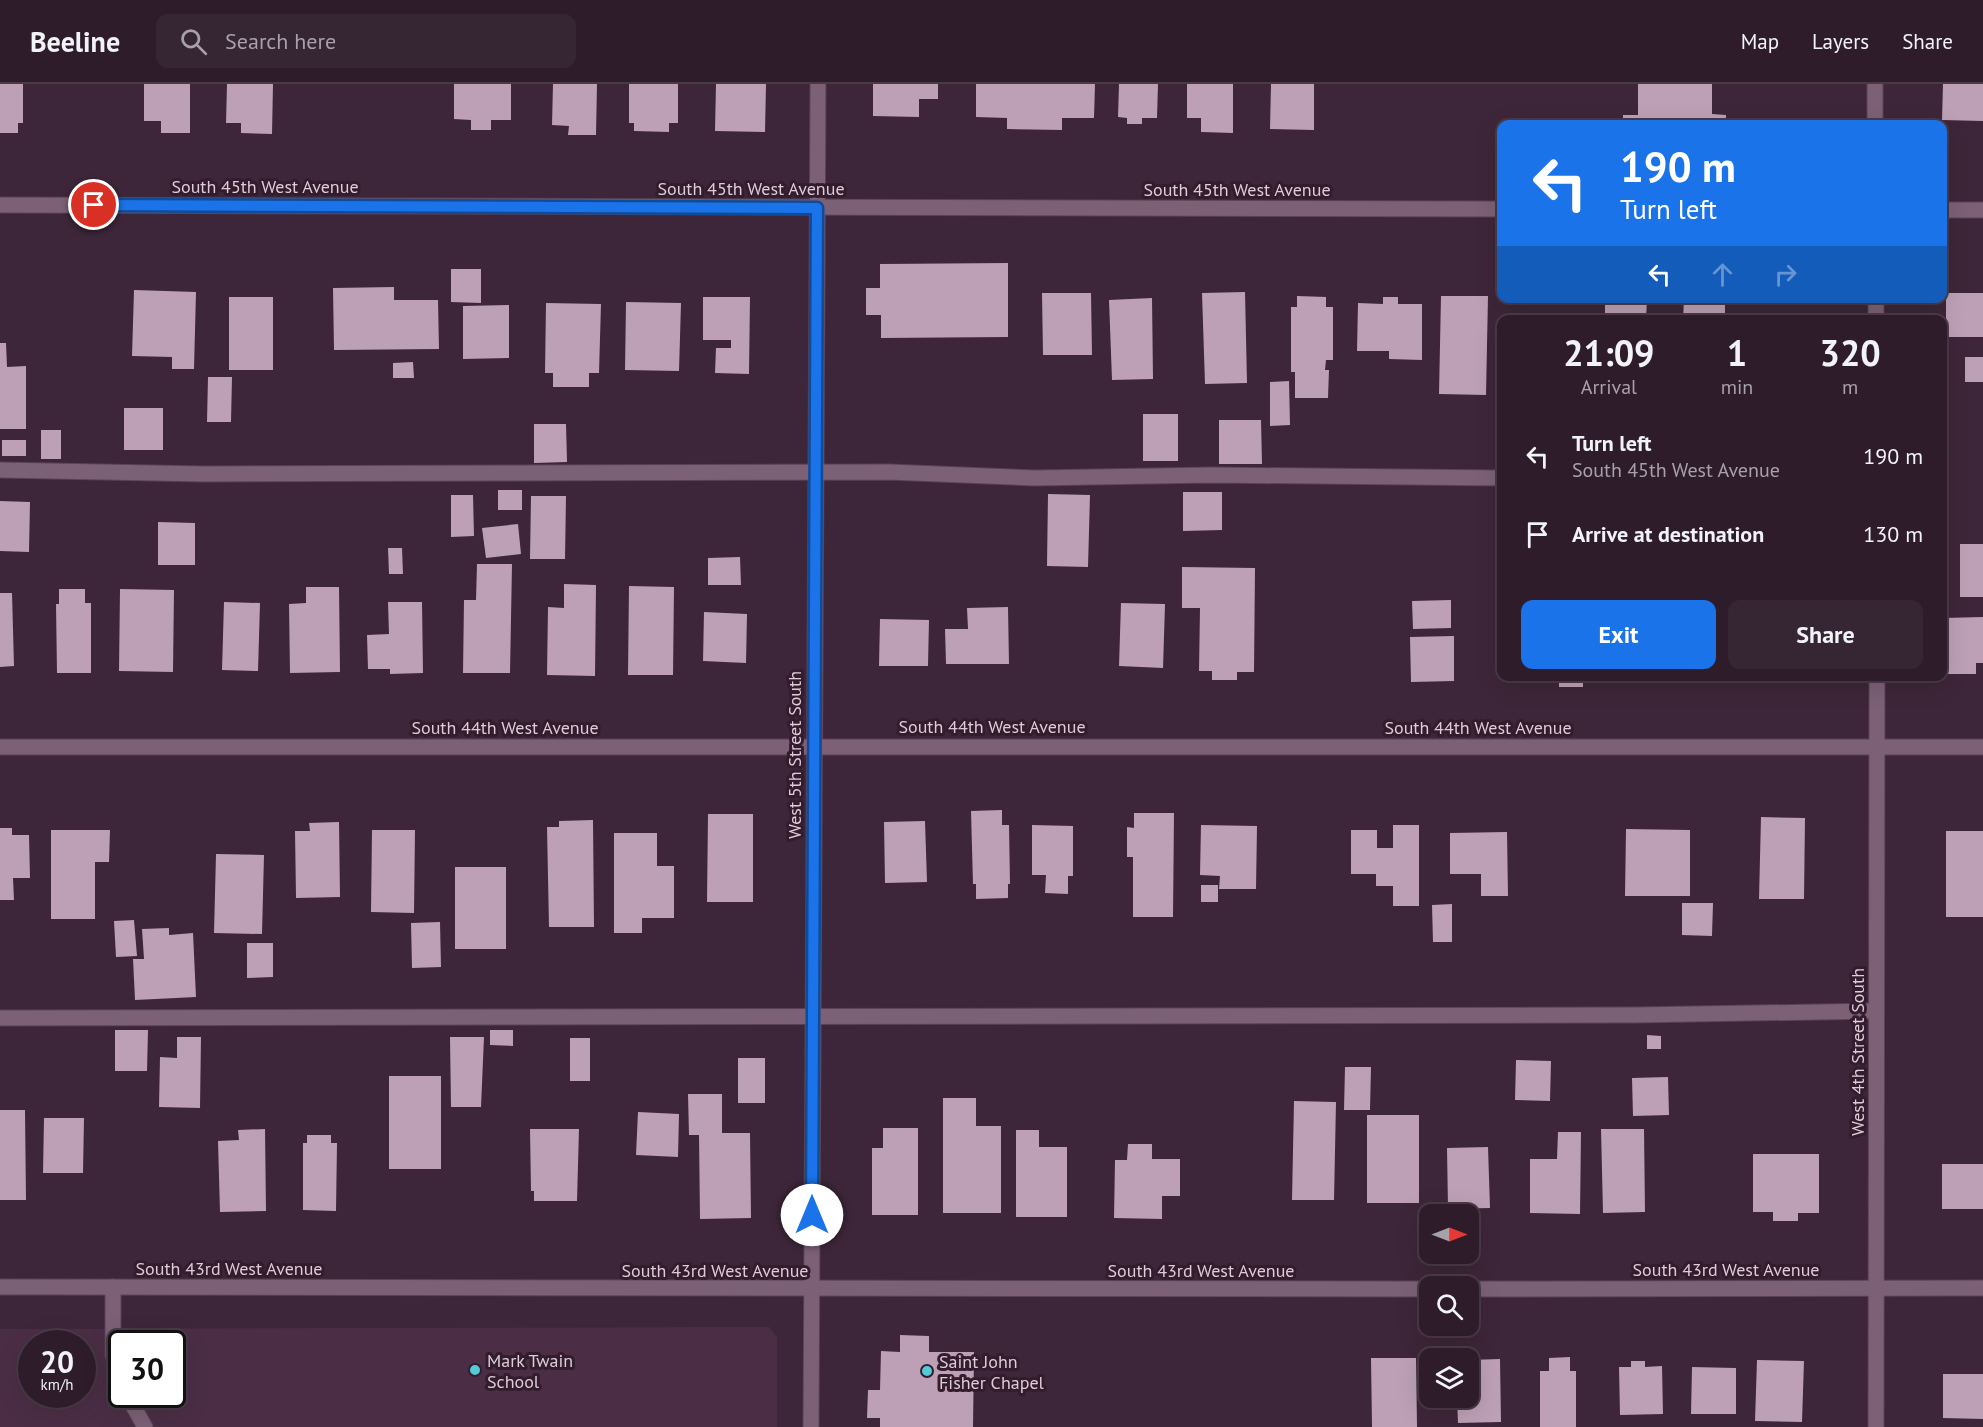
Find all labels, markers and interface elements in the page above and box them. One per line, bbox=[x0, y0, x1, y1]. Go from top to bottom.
search box bbox=[156, 14, 576, 68]
text: Beeline bbox=[30, 23, 120, 60]
icon: search bbox=[177, 25, 210, 58]
text: Search here bbox=[225, 27, 336, 55]
text: Map bbox=[1741, 28, 1779, 55]
text: Layers bbox=[1812, 28, 1869, 55]
text: Share bbox=[1902, 28, 1953, 55]
text: 190 m bbox=[1620, 139, 1736, 194]
icon: left bbox=[1521, 144, 1599, 222]
street label: South 45th West Avenue bbox=[171, 175, 359, 198]
street label: South 45th West Avenue bbox=[657, 177, 845, 200]
street label: South 45th West Avenue bbox=[1143, 178, 1331, 201]
pin bbox=[68, 179, 119, 230]
icon: arrive bbox=[77, 188, 110, 221]
text: Turn left bbox=[1620, 192, 1717, 226]
icon: left bbox=[1643, 258, 1676, 291]
icon: ahead bbox=[1706, 258, 1739, 291]
icon: right bbox=[1769, 258, 1802, 291]
text: 21:09 bbox=[1563, 329, 1655, 376]
text: 1 bbox=[1727, 329, 1747, 376]
text: 320 bbox=[1820, 329, 1881, 376]
text: Arrival bbox=[1581, 374, 1637, 400]
text: min bbox=[1721, 374, 1753, 400]
text: m bbox=[1842, 374, 1858, 400]
text: Turn left bbox=[1572, 429, 1652, 457]
icon: left bbox=[1521, 440, 1554, 473]
text: 190 m bbox=[1863, 442, 1923, 470]
text: South 45th West Avenue bbox=[1572, 457, 1780, 483]
icon: arrive bbox=[1521, 518, 1554, 551]
text: Arrive at destination bbox=[1572, 520, 1764, 548]
text: 130 m bbox=[1863, 520, 1923, 548]
button: Exit bbox=[1521, 600, 1716, 669]
button: Share bbox=[1728, 600, 1923, 669]
street label: West 5th Street South bbox=[783, 671, 806, 839]
street label: South 44th West Avenue bbox=[898, 715, 1086, 738]
street label: South 44th West Avenue bbox=[411, 716, 599, 739]
street label: South 44th West Avenue bbox=[1384, 716, 1572, 739]
street label: West 4th Street South bbox=[1846, 968, 1869, 1136]
position arrow bbox=[780, 1183, 844, 1247]
north arrow bbox=[1419, 1204, 1479, 1264]
map controls bbox=[1419, 1204, 1479, 1408]
street label: South 43rd West Avenue bbox=[136, 1257, 322, 1280]
street label: South 43rd West Avenue bbox=[1633, 1258, 1819, 1281]
street label: South 43rd West Avenue bbox=[622, 1259, 808, 1282]
street label: South 43rd West Avenue bbox=[1108, 1259, 1294, 1282]
button: search bbox=[1419, 1276, 1479, 1336]
speed limit sign: 30 bbox=[108, 1330, 186, 1408]
text: 20 bbox=[40, 1342, 74, 1381]
button: layers bbox=[1419, 1348, 1479, 1408]
place label: Mark Twain School bbox=[487, 1349, 573, 1393]
place label: Saint John Fisher Chapel bbox=[939, 1350, 1045, 1394]
marker: Mark Twain School bbox=[468, 1363, 482, 1377]
marker: Saint John Fisher Chapel bbox=[920, 1364, 934, 1378]
text: km/h bbox=[41, 1375, 73, 1394]

